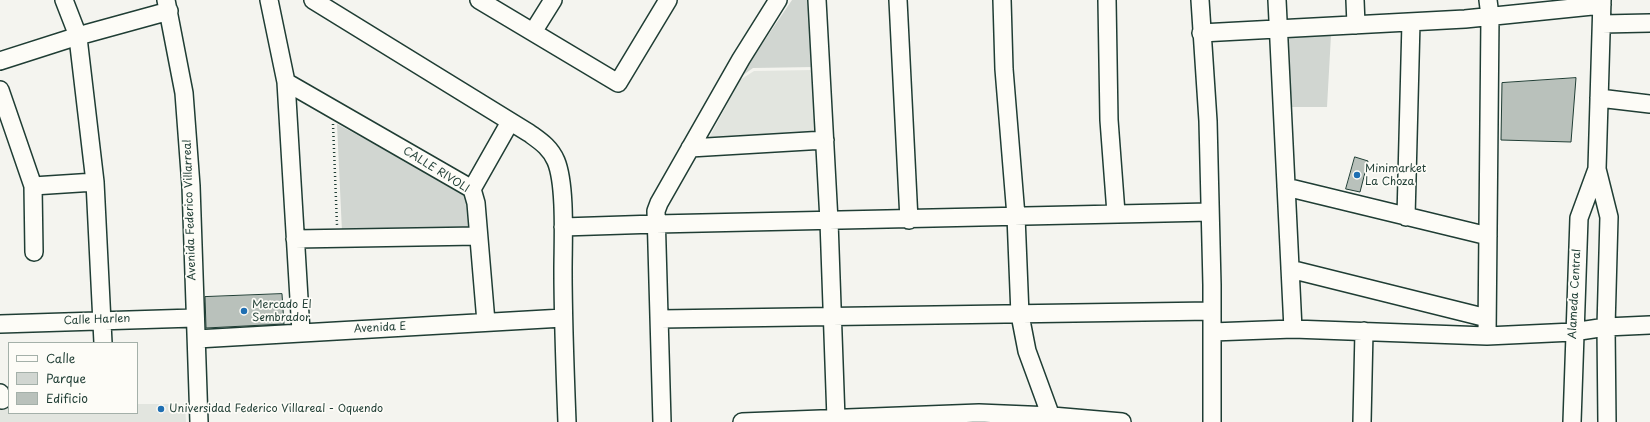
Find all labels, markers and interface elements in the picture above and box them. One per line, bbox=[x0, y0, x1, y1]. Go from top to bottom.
street label: Avenida Federico Villarreal bbox=[181, 139, 199, 281]
street label: CALLE RIVOLI bbox=[400, 144, 472, 196]
place label: Minimarket La Choza bbox=[1365, 162, 1426, 188]
marker: Minimarket La Choza bbox=[1352, 170, 1362, 180]
street label: Alameda Central bbox=[1566, 249, 1584, 339]
place label: Mercado El Sembrador bbox=[252, 298, 312, 324]
marker: Mercado El Sembrador bbox=[239, 306, 249, 316]
street label: Calle Harlen bbox=[63, 312, 131, 328]
street label: Avenida E bbox=[353, 320, 407, 336]
legend bbox=[8, 342, 138, 414]
text: Calle bbox=[46, 349, 75, 367]
text: Parque bbox=[46, 369, 86, 387]
text: Edificio bbox=[46, 389, 88, 407]
place label: Universidad Federico Villareal - Oquendo bbox=[169, 402, 383, 416]
marker: Universidad Federico Villareal - Oquendo bbox=[156, 404, 166, 414]

